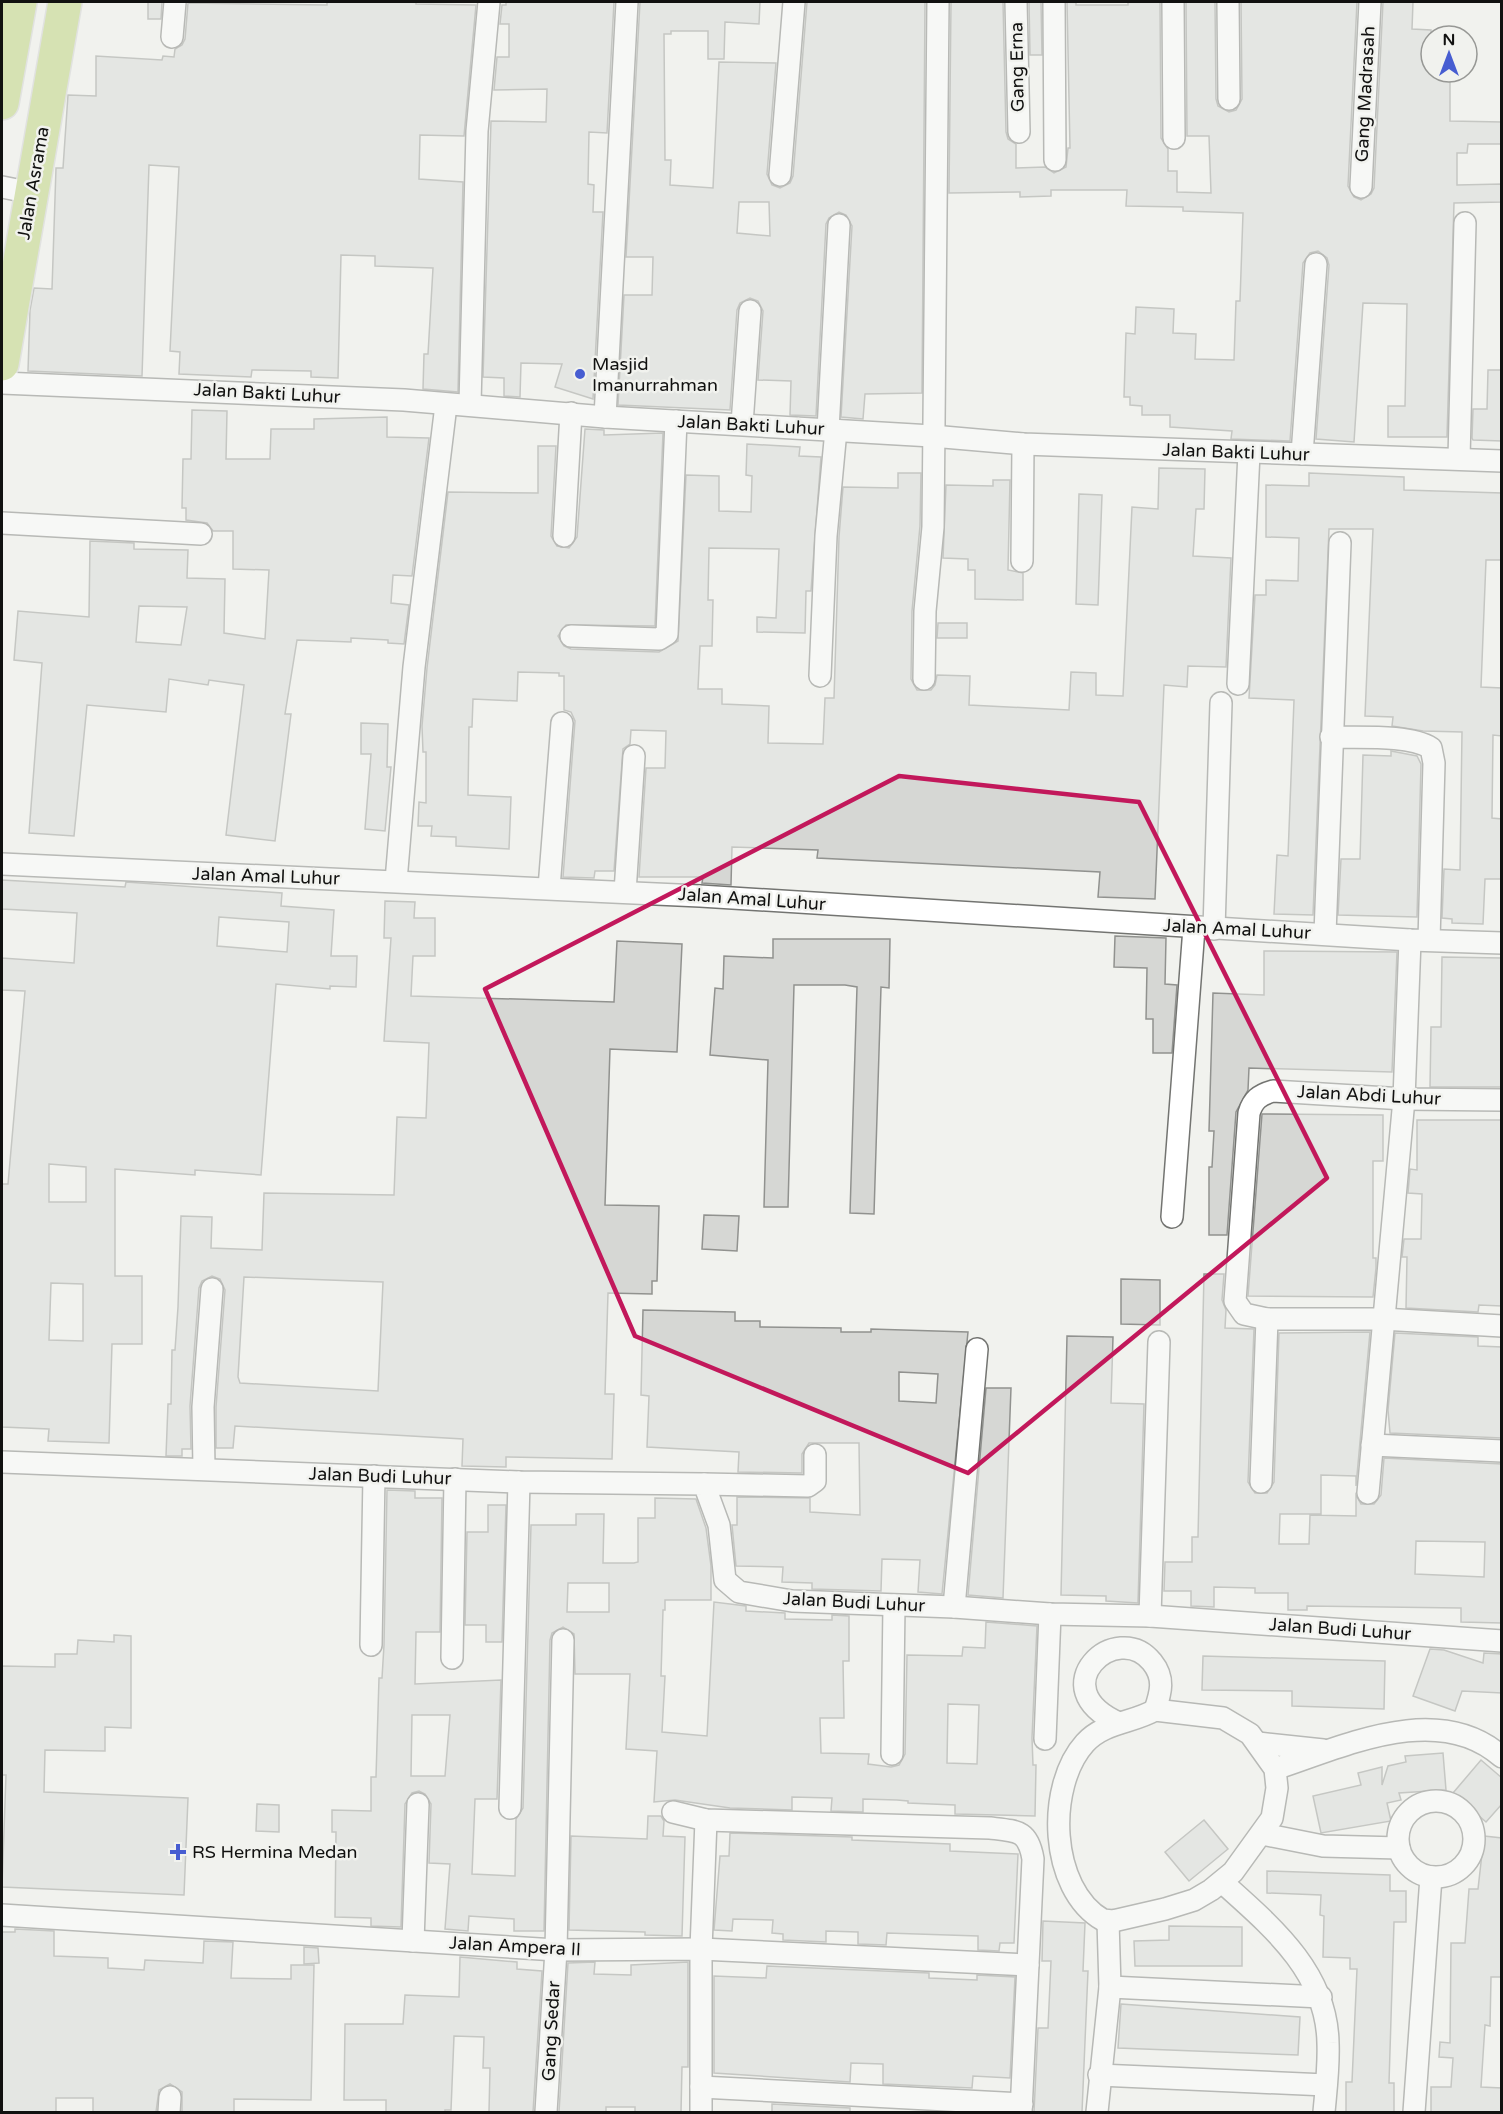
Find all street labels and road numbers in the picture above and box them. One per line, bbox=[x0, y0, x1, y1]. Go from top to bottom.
street label: Gang Erna bbox=[1005, 22, 1029, 112]
street label: Gang Madrasah bbox=[1350, 25, 1380, 163]
street label: Jalan Asrama bbox=[12, 125, 54, 241]
street label: Jalan Bakti Luhur bbox=[193, 378, 341, 408]
street label: Jalan Bakti Luhur bbox=[677, 410, 825, 440]
street label: Jalan Bakti Luhur bbox=[1162, 438, 1310, 466]
street label: Jalan Amal Luhur bbox=[192, 862, 340, 890]
street label: Jalan Amal Luhur bbox=[677, 883, 827, 915]
street label: Jalan Amal Luhur bbox=[1163, 914, 1312, 944]
street label: Jalan Abdi Luhur bbox=[1297, 1080, 1442, 1110]
street label: Jalan Budi Luhur bbox=[308, 1463, 452, 1489]
street label: Jalan Budi Luhur bbox=[782, 1587, 926, 1617]
street label: Jalan Budi Luhur bbox=[1268, 1613, 1412, 1645]
street label: Jalan Ampera II bbox=[448, 1932, 582, 1960]
street label: Gang Sedar bbox=[537, 1980, 565, 2082]

